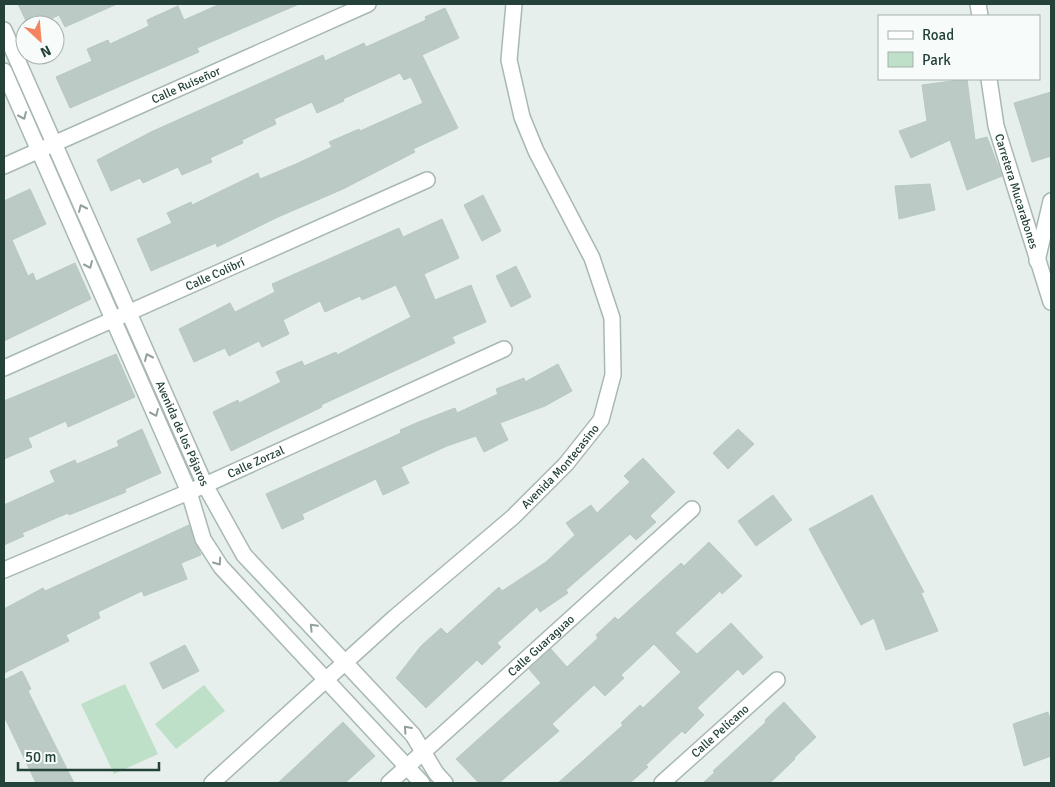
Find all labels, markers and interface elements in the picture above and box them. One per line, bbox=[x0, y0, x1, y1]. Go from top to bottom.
north arrow bbox=[15, 15, 65, 65]
legend bbox=[878, 15, 1040, 80]
text: Road bbox=[922, 26, 954, 44]
text: N bbox=[37, 41, 54, 61]
text: Park bbox=[922, 51, 951, 69]
street label: Calle Ruiseñor bbox=[149, 63, 223, 107]
one-way arrow bbox=[17, 111, 28, 120]
street label: Carretera Mucarabones bbox=[991, 132, 1041, 251]
one-way arrow bbox=[78, 204, 89, 213]
street label: Calle Colibrí bbox=[183, 255, 248, 294]
one-way arrow bbox=[83, 260, 94, 269]
one-way arrow bbox=[143, 353, 154, 362]
street label: Avenida de los Pájaros bbox=[152, 379, 212, 489]
one-way arrow bbox=[148, 408, 159, 417]
street label: Avenida Montecasino bbox=[518, 421, 603, 512]
street label: Calle Zorzal bbox=[225, 443, 287, 482]
one-way arrow bbox=[212, 556, 221, 566]
street label: Calle Guaraguao bbox=[505, 612, 578, 680]
one-way arrow bbox=[309, 623, 318, 632]
street label: Calle Pelícano bbox=[688, 702, 752, 761]
one-way arrow bbox=[404, 726, 413, 735]
scale bar bbox=[18, 740, 159, 772]
text: 50 m bbox=[25, 748, 56, 766]

